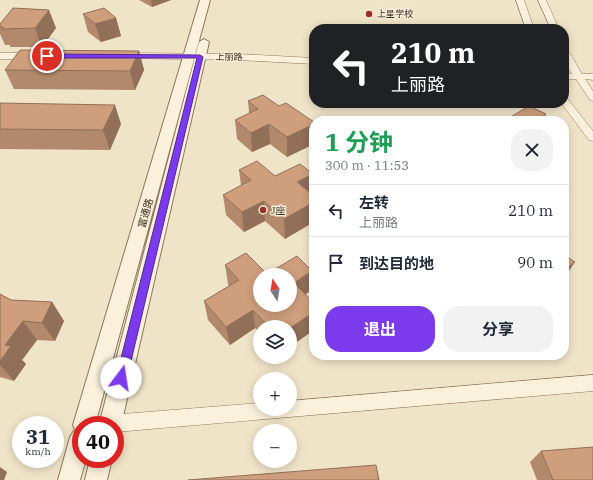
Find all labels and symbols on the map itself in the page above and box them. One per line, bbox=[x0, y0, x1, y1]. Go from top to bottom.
place label: 上星学校 bbox=[377, 8, 414, 19]
marker: 上星学校 bbox=[364, 9, 374, 19]
pin bbox=[30, 39, 64, 73]
street label: 上丽路 bbox=[215, 51, 243, 62]
street label: 富通路 bbox=[135, 197, 156, 229]
place label: J座 bbox=[271, 204, 286, 217]
marker: J座 bbox=[258, 205, 268, 215]
north arrow bbox=[253, 268, 297, 312]
position arrow bbox=[100, 357, 142, 399]
speed limit sign: 40 bbox=[72, 416, 124, 468]

